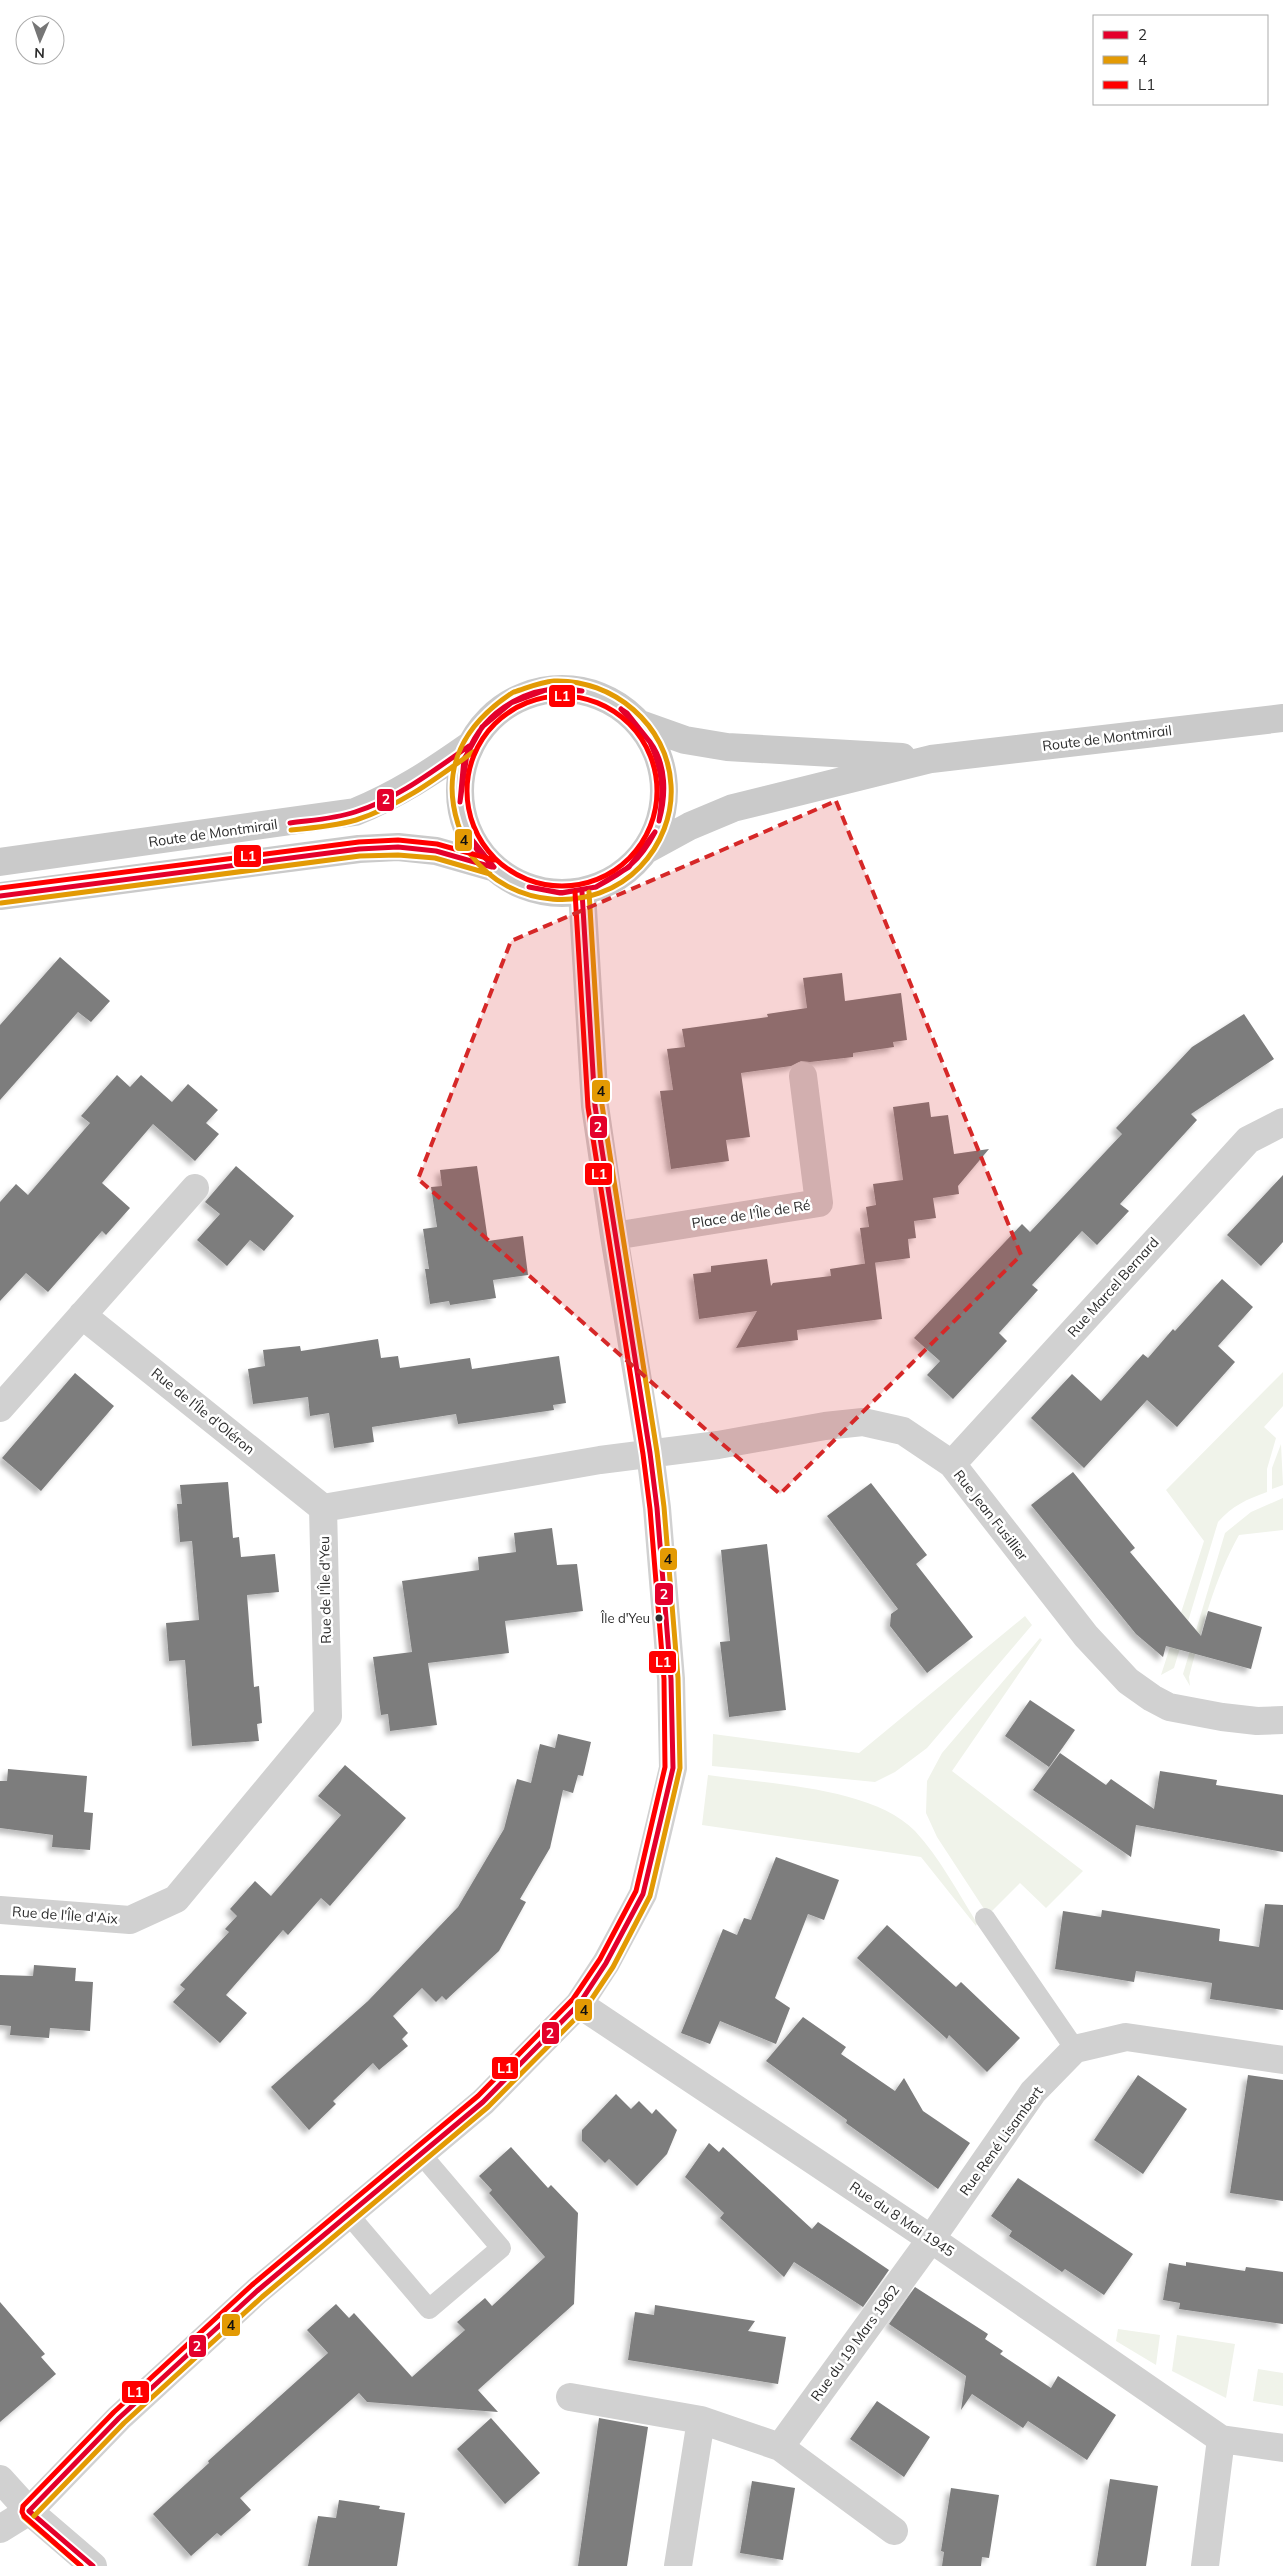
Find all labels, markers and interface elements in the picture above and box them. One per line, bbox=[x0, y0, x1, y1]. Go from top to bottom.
north arrow bbox=[15, 15, 65, 65]
legend bbox=[1093, 15, 1268, 105]
text: 2 bbox=[1138, 25, 1147, 44]
text: N bbox=[34, 44, 45, 62]
text: 4 bbox=[1138, 50, 1147, 69]
text: L1 bbox=[1138, 75, 1155, 94]
line badge: L1 bbox=[548, 684, 576, 708]
text: L1 bbox=[554, 687, 570, 705]
street label: Route de Montmirail bbox=[1041, 721, 1173, 755]
line badge: 2 bbox=[376, 788, 395, 812]
text: 2 bbox=[382, 790, 390, 808]
street label: Route de Montmirail bbox=[147, 815, 279, 851]
line badge: 4 bbox=[454, 828, 473, 852]
text: 4 bbox=[460, 831, 469, 849]
line badge: L1 bbox=[233, 844, 262, 868]
text: L1 bbox=[240, 847, 256, 865]
line badge: 4 bbox=[591, 1079, 611, 1103]
text: 4 bbox=[597, 1082, 606, 1100]
line badge: 2 bbox=[589, 1115, 608, 1139]
text: 2 bbox=[594, 1118, 602, 1136]
line badge: L1 bbox=[584, 1162, 613, 1186]
text: L1 bbox=[591, 1165, 607, 1183]
street label: Place de l'Île de Ré bbox=[690, 1196, 812, 1232]
street label: Rue Marcel Bernard bbox=[1063, 1233, 1163, 1341]
street label: Rue de l'Île d'Oléron bbox=[148, 1364, 258, 1458]
street label: Rue Jean Fusillier bbox=[950, 1466, 1033, 1565]
street label: Rue de l'Île d'Yeu bbox=[315, 1536, 335, 1644]
line badge: 4 bbox=[659, 1547, 678, 1571]
text: 4 bbox=[664, 1550, 673, 1568]
line badge: 2 bbox=[654, 1582, 674, 1606]
text: 2 bbox=[660, 1585, 668, 1603]
place label: Île d'Yeu bbox=[600, 1610, 650, 1626]
marker: Île d'Yeu bbox=[654, 1613, 664, 1623]
line badge: L1 bbox=[648, 1650, 677, 1674]
text: L1 bbox=[655, 1653, 671, 1671]
street label: Rue de l'Île d'Aix bbox=[12, 1902, 119, 1928]
line badge: 4 bbox=[574, 1998, 593, 2022]
text: 4 bbox=[580, 2001, 589, 2019]
line badge: 2 bbox=[541, 2021, 560, 2045]
text: 2 bbox=[546, 2024, 554, 2042]
line badge: L1 bbox=[491, 2056, 519, 2080]
text: L1 bbox=[497, 2059, 513, 2077]
street label: Rue René Lisambert bbox=[955, 2083, 1047, 2199]
street label: Rue du 8 Mai 1945 bbox=[846, 2177, 958, 2261]
street label: Rue du 19 Mars 1962 bbox=[807, 2281, 903, 2405]
line badge: 4 bbox=[221, 2313, 241, 2337]
text: 4 bbox=[227, 2316, 236, 2334]
line badge: 2 bbox=[188, 2334, 207, 2358]
text: 2 bbox=[193, 2337, 201, 2355]
line badge: L1 bbox=[121, 2380, 150, 2404]
text: L1 bbox=[127, 2383, 143, 2401]

